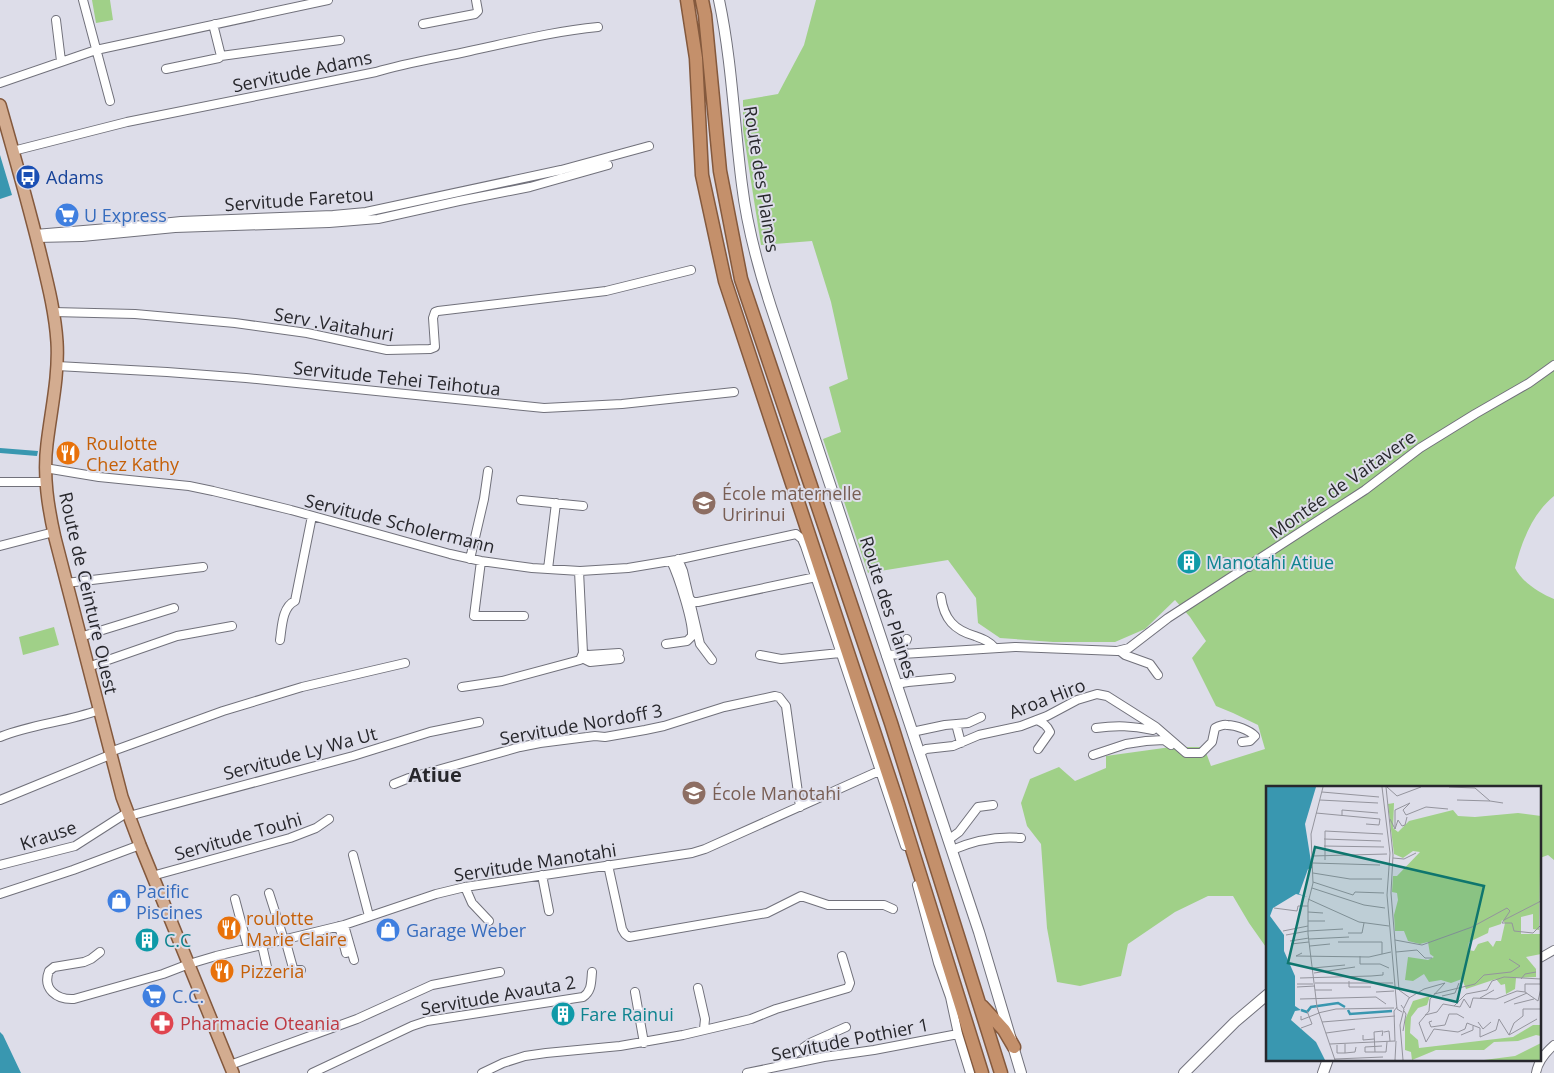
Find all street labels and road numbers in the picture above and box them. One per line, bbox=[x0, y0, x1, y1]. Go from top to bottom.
street label: Servitude Adams bbox=[230, 45, 374, 97]
street label: Route des Plaines bbox=[739, 104, 785, 254]
street label: Servitude Faretou bbox=[224, 182, 374, 216]
street label: Serv .Vaitahuri bbox=[272, 302, 396, 346]
street label: Servitude Tehei Teihotua bbox=[292, 355, 502, 401]
street label: Montée de Vaitavere bbox=[1264, 424, 1420, 544]
street label: Servitude Scholermann bbox=[302, 488, 498, 558]
street label: Route de Ceinture Ouest bbox=[54, 490, 124, 696]
street label: Route des Plaines bbox=[855, 533, 923, 681]
street label: Aroa Hiro bbox=[1005, 672, 1089, 724]
street label: Servitude Nordoff 3 bbox=[498, 698, 664, 750]
street label: Servitude Ly Wa Ut bbox=[221, 721, 379, 785]
street label: Servitude Touhi bbox=[171, 806, 305, 866]
street label: Krause bbox=[17, 815, 79, 855]
street label: Servitude Manotahi bbox=[452, 837, 618, 887]
street label: Servitude Avauta 2 bbox=[419, 970, 577, 1020]
street label: Servitude Pothier 1 bbox=[769, 1012, 931, 1066]

